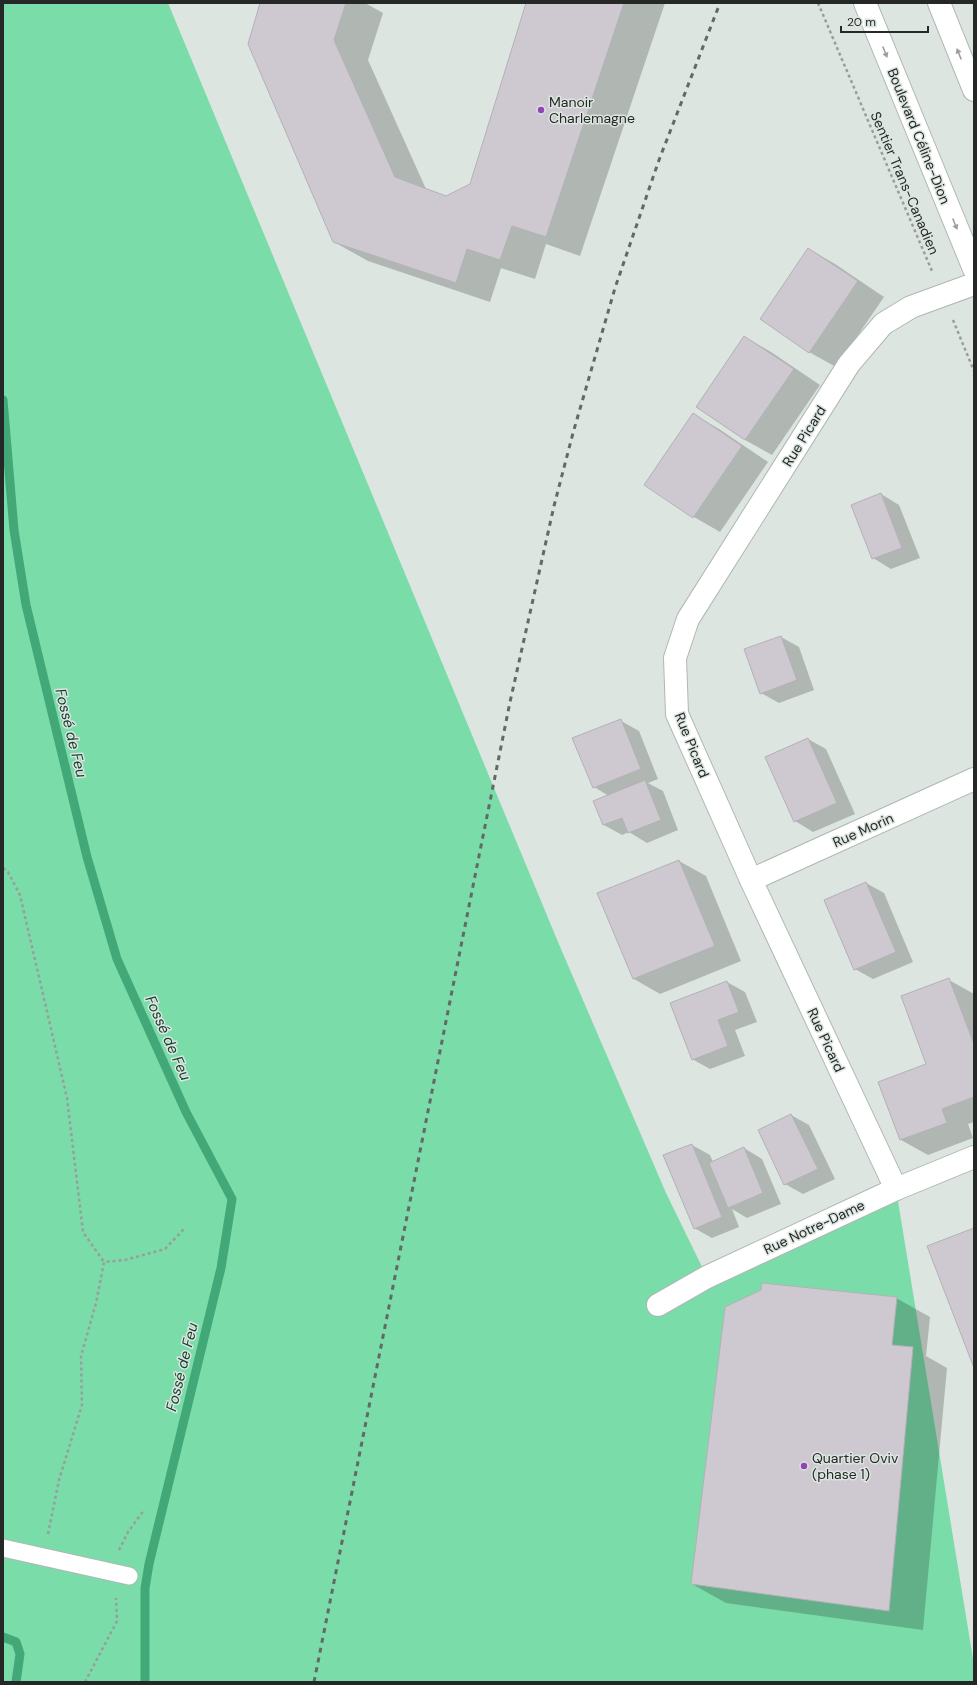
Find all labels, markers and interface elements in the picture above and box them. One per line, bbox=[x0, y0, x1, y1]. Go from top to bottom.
scale bar bbox=[841, 8, 928, 34]
text: 20 m bbox=[847, 14, 876, 30]
one-way arrow bbox=[882, 47, 888, 58]
one-way arrow bbox=[956, 47, 962, 59]
street label: Boulevard Céline-Dion bbox=[883, 65, 955, 207]
place label: Manoir Charlemagne bbox=[549, 93, 635, 127]
marker: Manoir Charlemagne bbox=[536, 105, 546, 115]
street label: Sentier Trans-Canadien bbox=[867, 109, 943, 257]
one-way arrow bbox=[953, 219, 959, 231]
street label: Rue Picard bbox=[778, 402, 830, 470]
water label: Fossé de Feu bbox=[50, 686, 92, 780]
street label: Rue Picard bbox=[671, 710, 713, 780]
street label: Rue Morin bbox=[830, 809, 896, 851]
water label: Fossé de Feu bbox=[140, 992, 196, 1084]
street label: Rue Picard bbox=[803, 1005, 849, 1075]
street label: Rue Notre-Dame bbox=[761, 1196, 867, 1258]
water label: Fossé de Feu bbox=[161, 1320, 203, 1414]
place label: Quartier Oviv (phase 1) bbox=[812, 1449, 899, 1483]
marker: Quartier Oviv (phase 1) bbox=[799, 1461, 809, 1471]

